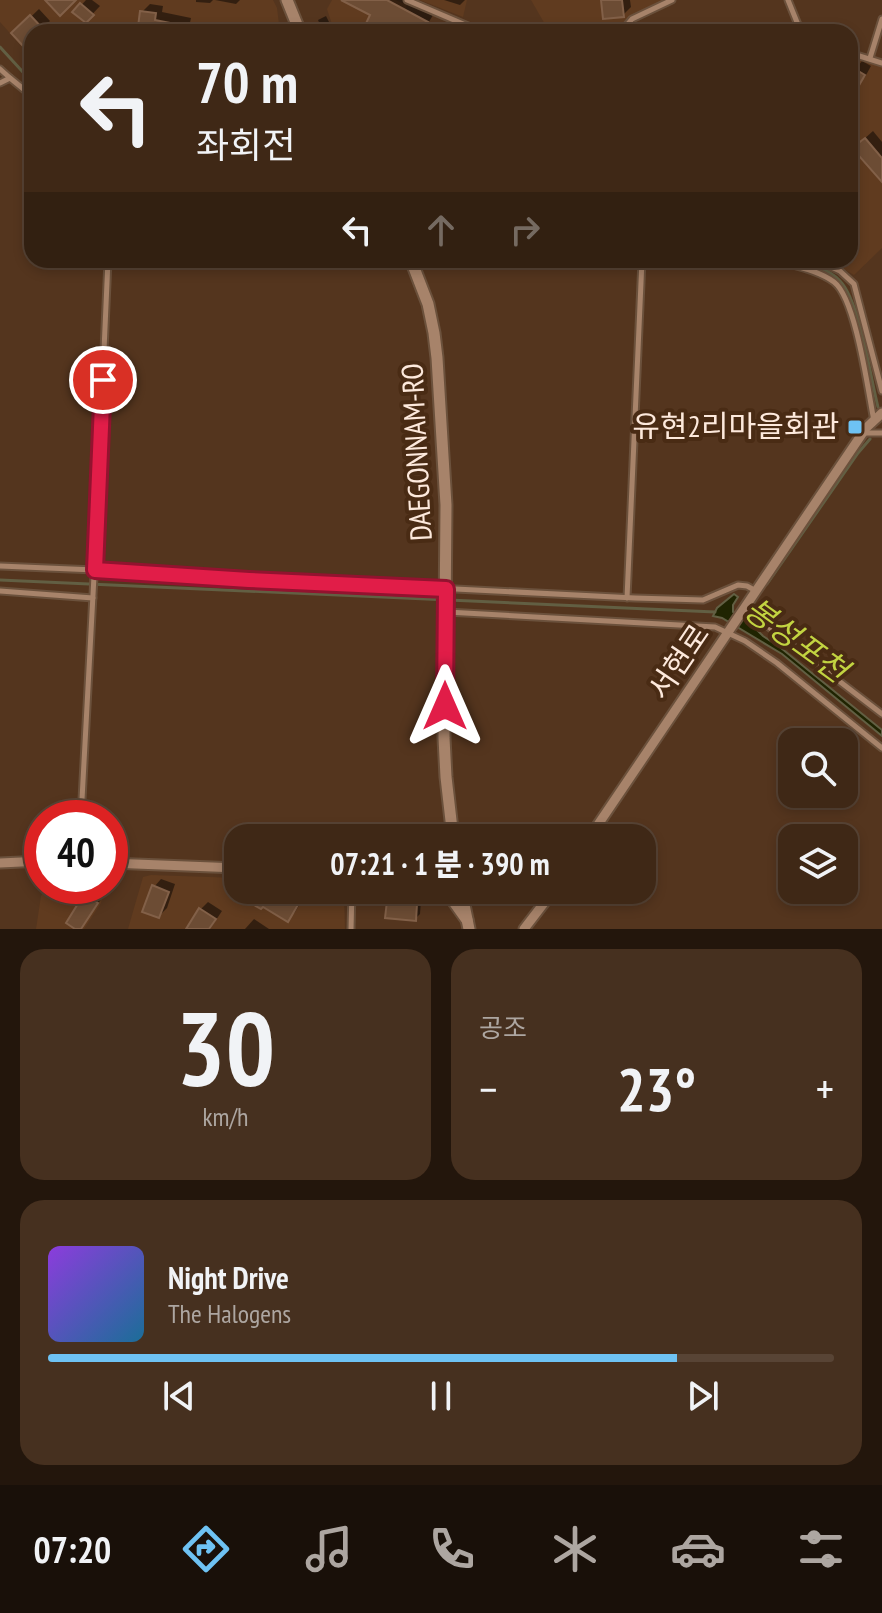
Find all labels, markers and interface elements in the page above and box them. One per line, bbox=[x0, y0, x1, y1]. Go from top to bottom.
text: 70 m bbox=[196, 46, 298, 118]
icon: left bbox=[64, 56, 168, 160]
text: 좌회전 bbox=[196, 121, 295, 168]
icon: left bbox=[335, 208, 379, 252]
icon: ahead bbox=[419, 208, 463, 252]
icon: right bbox=[503, 208, 547, 252]
pin bbox=[69, 346, 137, 414]
icon: arrive bbox=[81, 358, 125, 402]
street label: DAEGONNAM-RO bbox=[391, 362, 440, 542]
place label: 유현2리마을회관 bbox=[632, 406, 839, 445]
marker: 유현2리마을회관 bbox=[846, 418, 864, 436]
water label: 봉성포천 bbox=[737, 588, 859, 693]
street label: 서현로 bbox=[638, 616, 717, 706]
position arrow bbox=[403, 664, 487, 748]
map controls bbox=[778, 728, 858, 904]
button: search bbox=[778, 728, 858, 808]
speed limit sign: 40 bbox=[24, 800, 128, 904]
button: layers bbox=[778, 824, 858, 904]
text: 07:21 · 1 분 · 390 m bbox=[330, 844, 550, 883]
text: 30 bbox=[176, 980, 275, 1115]
text: 공조 bbox=[479, 1011, 527, 1044]
text: 23° bbox=[617, 1050, 696, 1128]
text: − bbox=[479, 1060, 497, 1117]
text: + bbox=[816, 1060, 834, 1117]
text: km/h bbox=[202, 1100, 249, 1133]
text: Night Drive bbox=[168, 1258, 289, 1297]
text: The Halogens bbox=[168, 1297, 291, 1330]
icon: previous bbox=[157, 1374, 201, 1418]
icon: pause bbox=[419, 1374, 463, 1418]
icon: next bbox=[681, 1374, 725, 1418]
icon: directions bbox=[178, 1521, 234, 1577]
icon: music bbox=[301, 1521, 357, 1577]
icon: phone bbox=[424, 1521, 480, 1577]
icon: climate bbox=[547, 1521, 603, 1577]
icon: car bbox=[670, 1521, 726, 1577]
icon: filters bbox=[793, 1521, 849, 1577]
text: 07:20 bbox=[33, 1526, 111, 1573]

